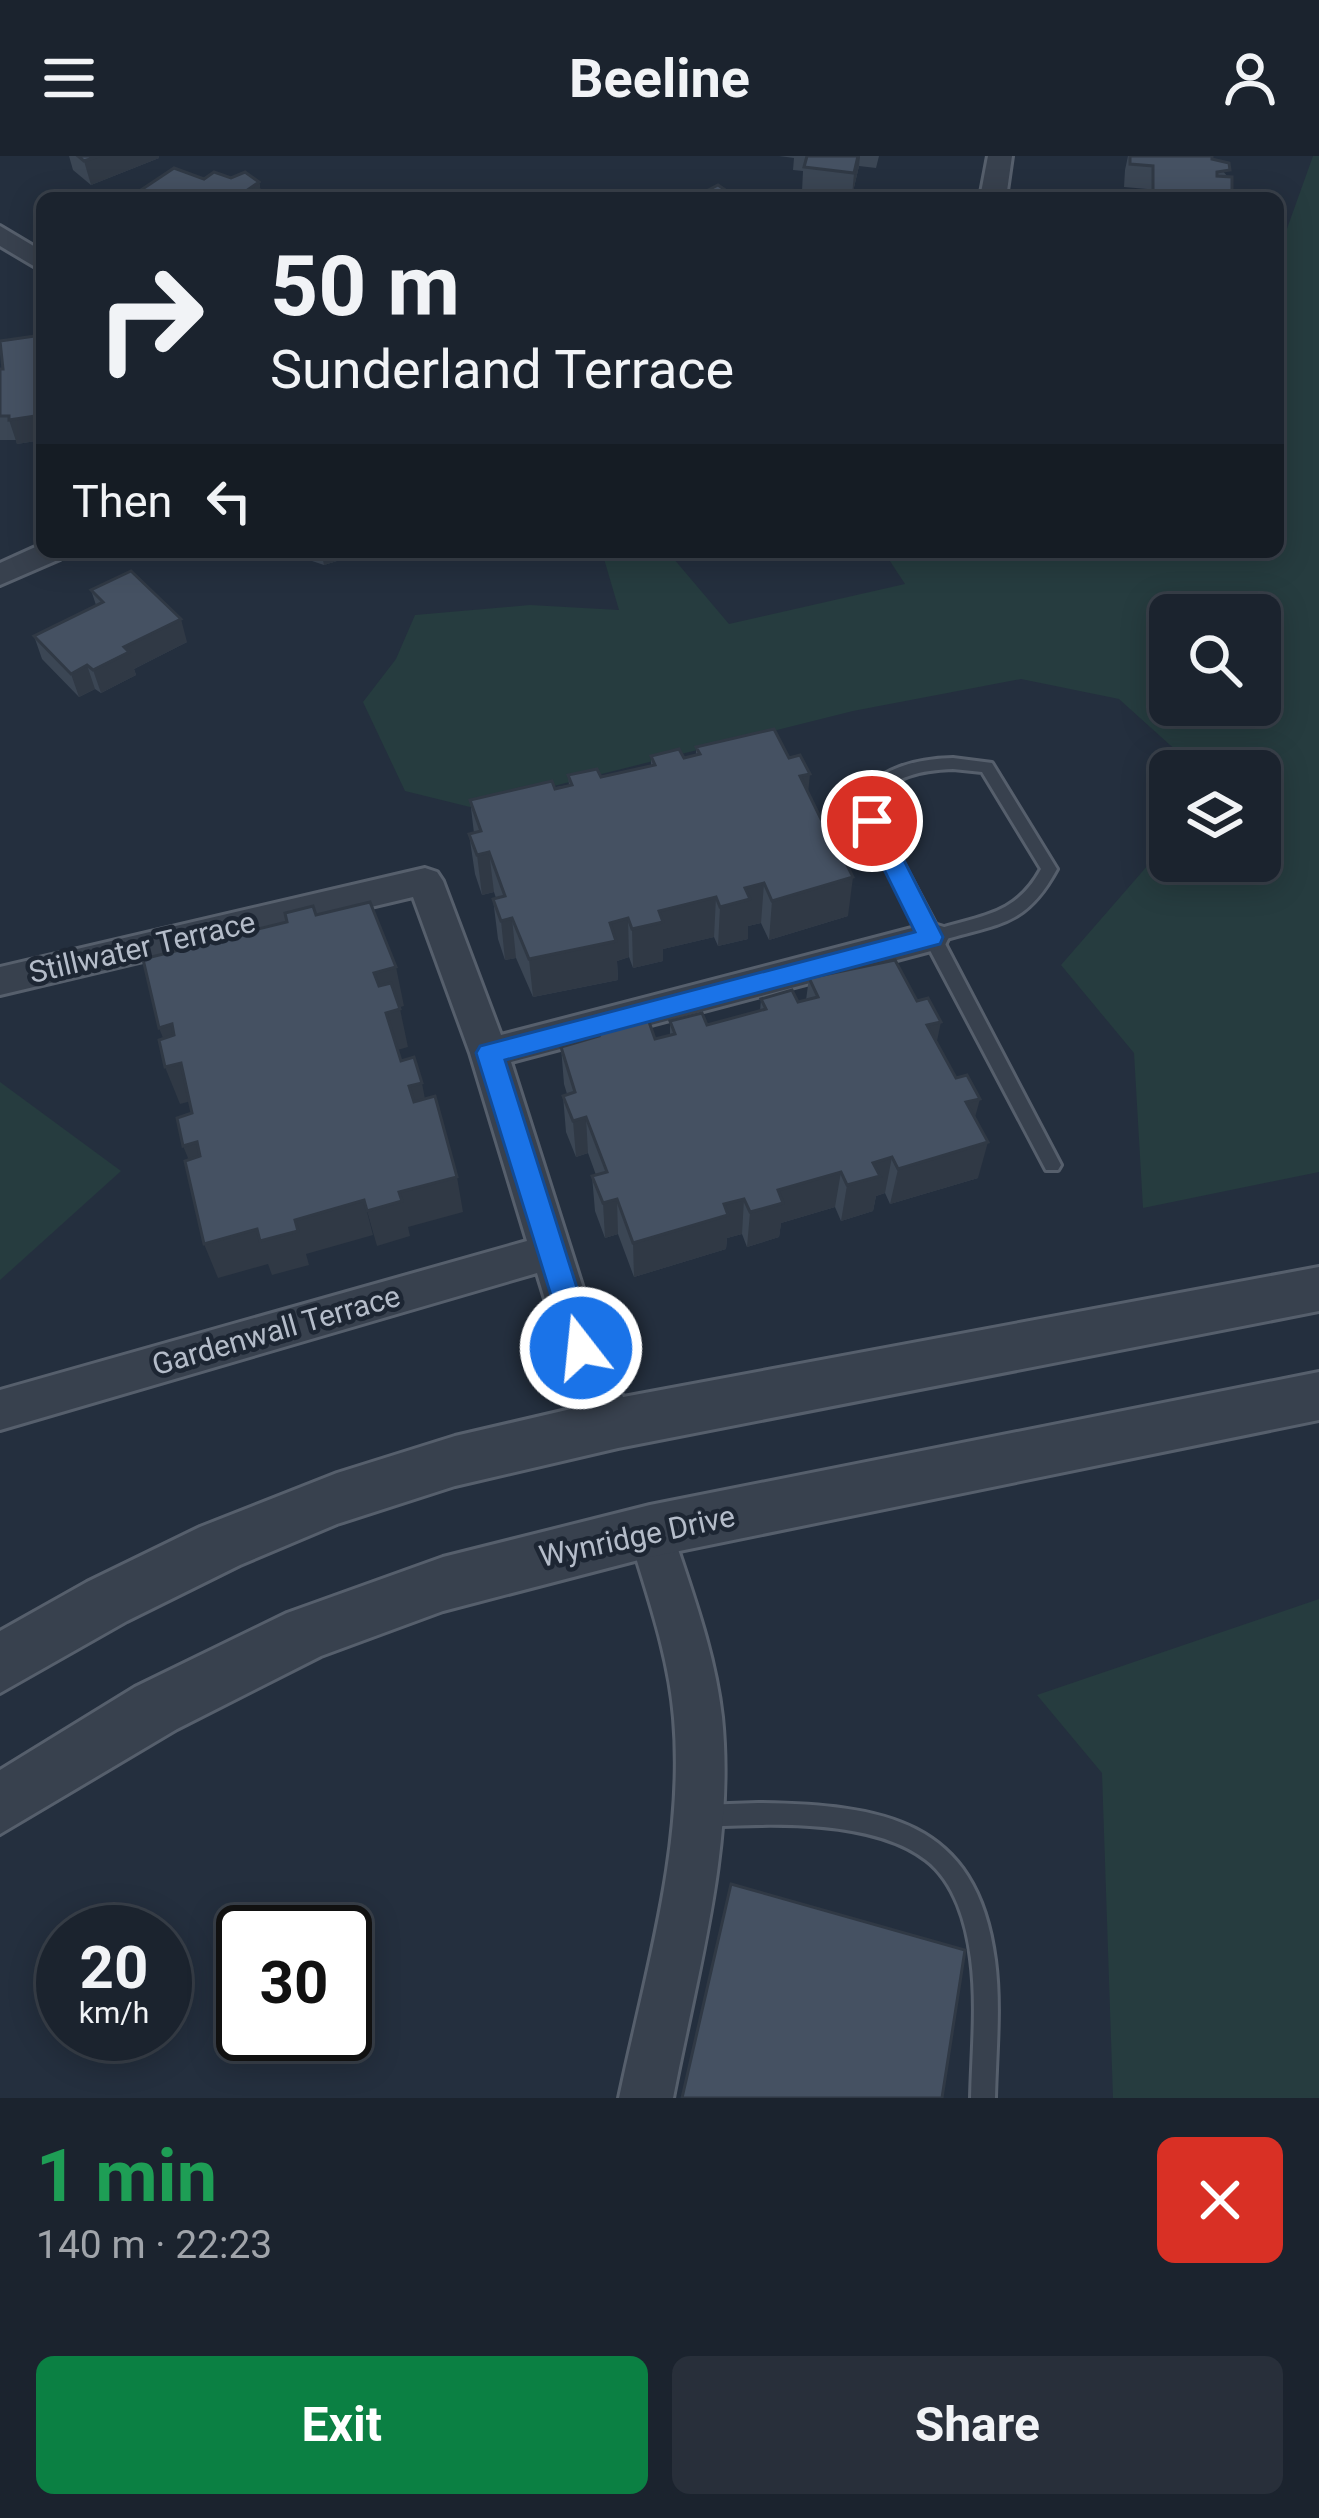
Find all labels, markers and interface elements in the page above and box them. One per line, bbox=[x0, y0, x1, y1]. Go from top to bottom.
icon: menu bbox=[36, 45, 102, 111]
icon: person bbox=[1217, 45, 1283, 111]
text: Beeline bbox=[569, 47, 750, 110]
text: 50 m bbox=[270, 237, 460, 336]
icon: right bbox=[72, 240, 228, 396]
text: Sunderland Terrace bbox=[270, 338, 734, 401]
icon: left bbox=[196, 468, 262, 534]
text: Then bbox=[72, 475, 172, 528]
map controls bbox=[1149, 594, 1281, 882]
button: search bbox=[1149, 594, 1281, 726]
button: layers bbox=[1149, 750, 1281, 882]
pin bbox=[821, 770, 923, 872]
icon: arrive bbox=[839, 788, 905, 854]
street label: Stillwater Terrace bbox=[25, 904, 259, 990]
street label: Gardenwall Terrace bbox=[148, 1278, 404, 1382]
position arrow bbox=[518, 1285, 644, 1411]
street label: Wynridge Drive bbox=[536, 1498, 738, 1574]
speed limit sign: 30 bbox=[216, 1905, 372, 2061]
text: 20 bbox=[80, 1932, 148, 2003]
text: km/h bbox=[79, 1995, 149, 2030]
text: 1 min bbox=[36, 2134, 217, 2219]
button: close bbox=[1157, 2137, 1283, 2263]
text: 140 m · 22:23 bbox=[36, 2222, 272, 2268]
button: Exit bbox=[36, 2356, 648, 2494]
button: Share bbox=[672, 2356, 1283, 2494]

